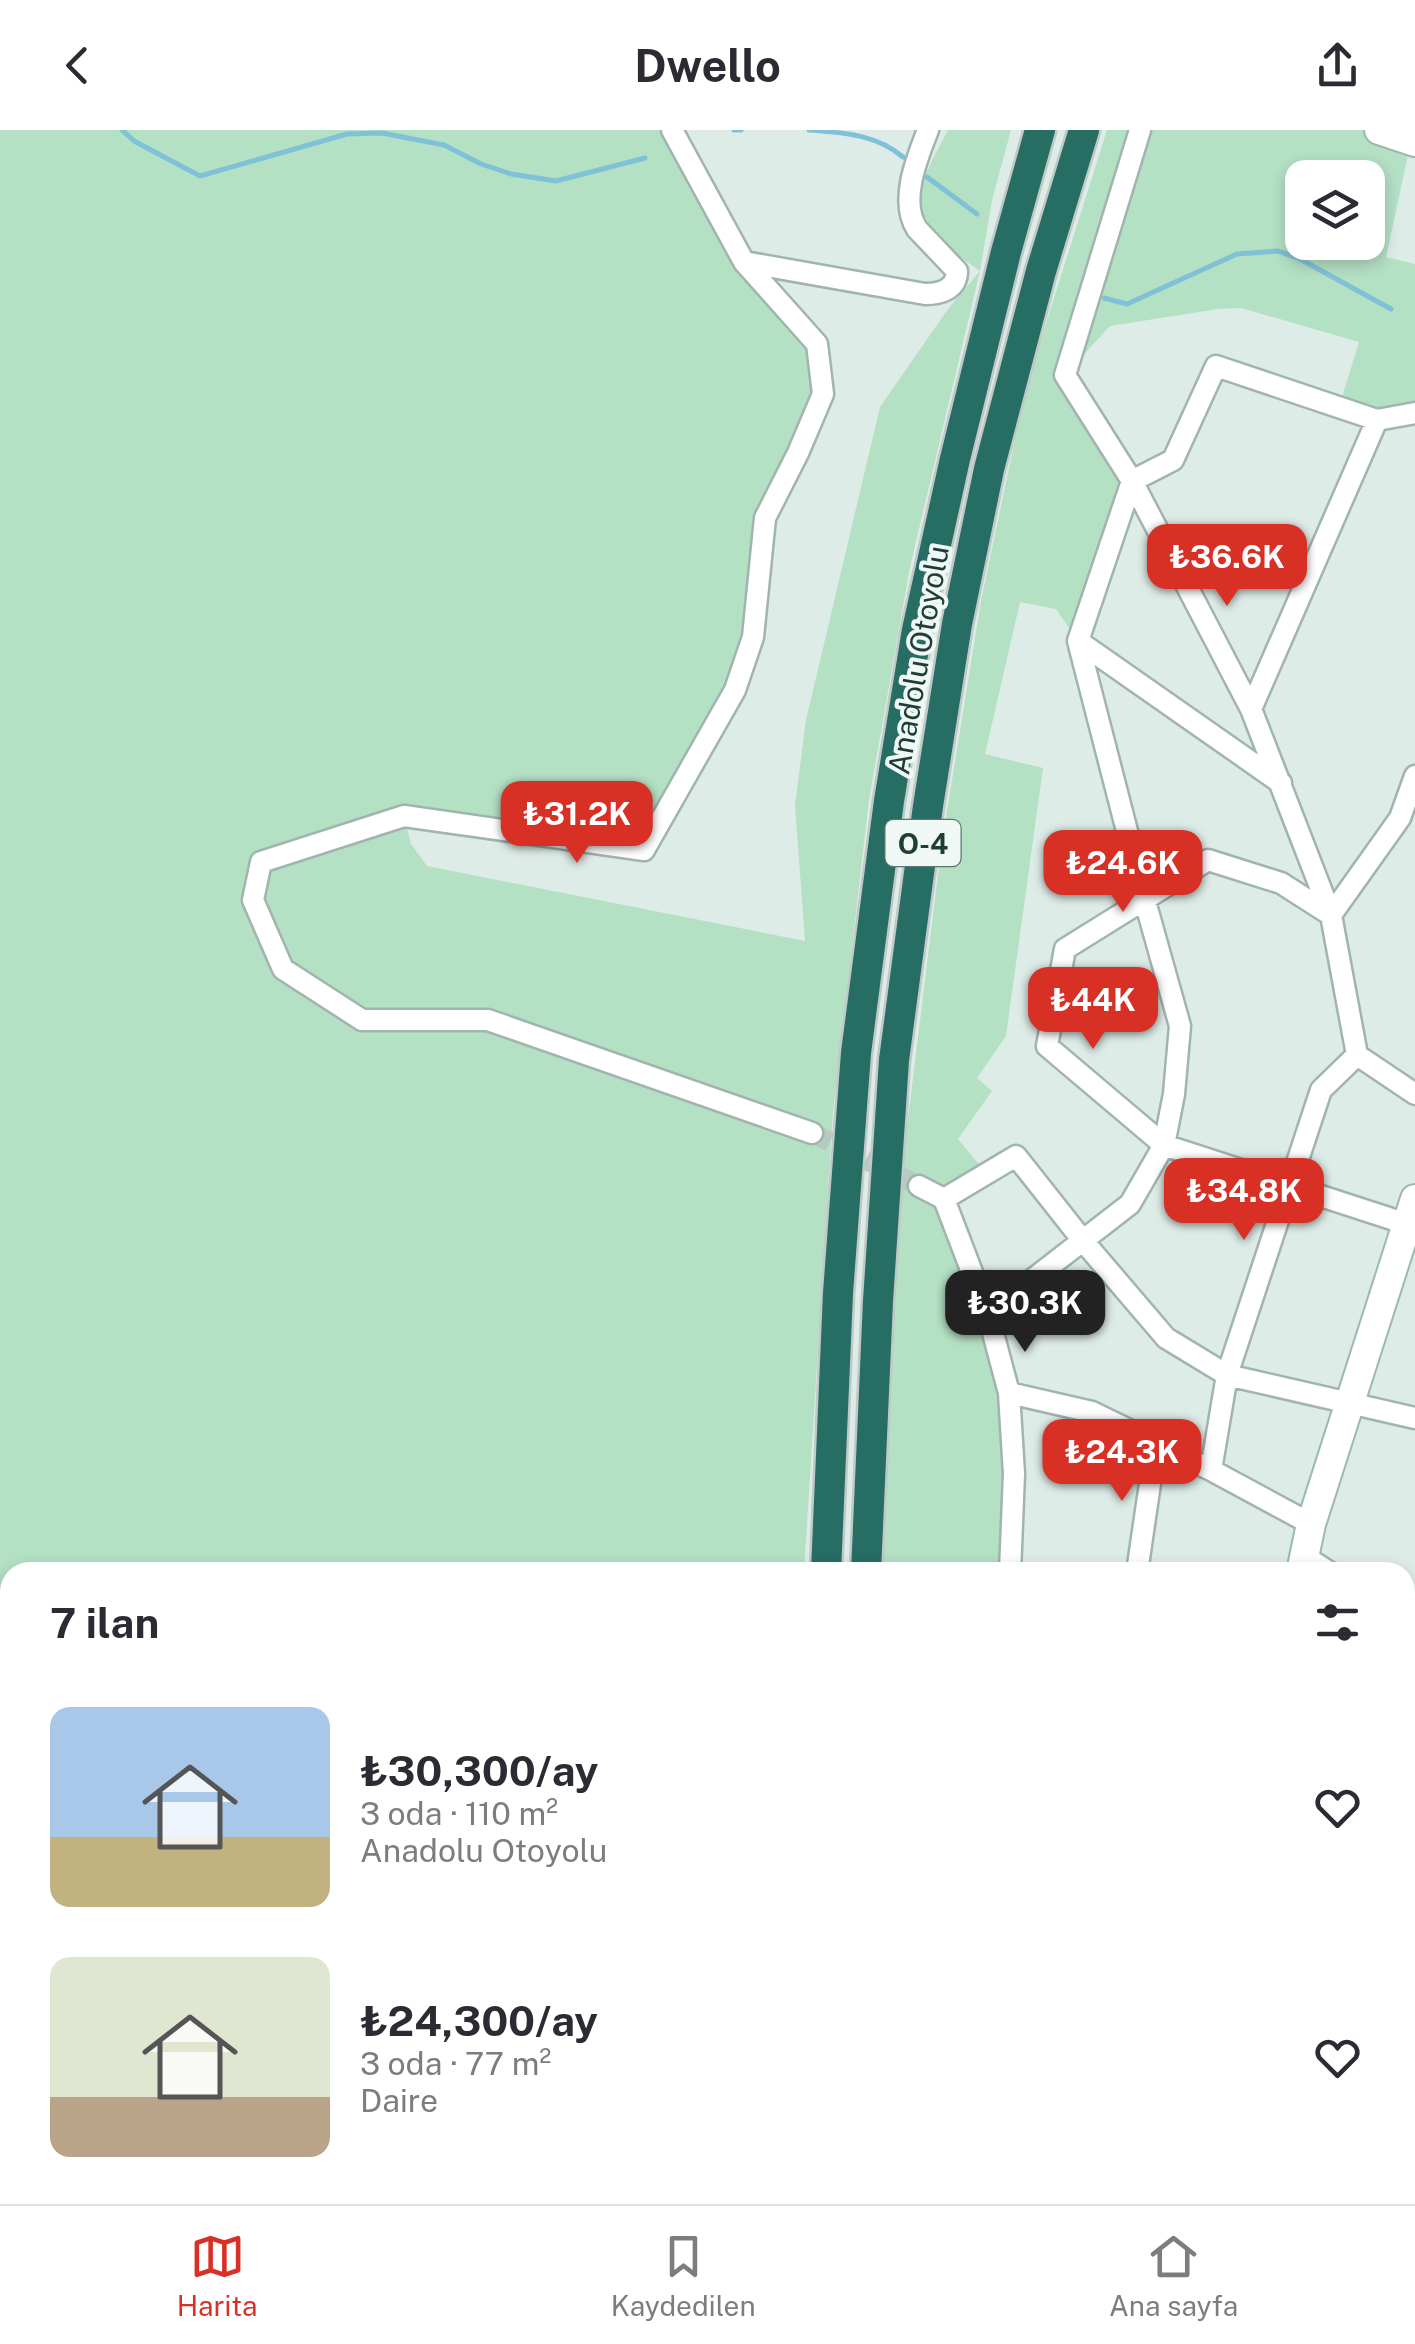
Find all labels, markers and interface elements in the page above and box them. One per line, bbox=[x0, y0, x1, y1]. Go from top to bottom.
icon: back bbox=[50, 38, 105, 93]
icon: share bbox=[1310, 38, 1365, 93]
text: Dwello bbox=[634, 39, 781, 92]
map controls bbox=[1285, 160, 1385, 260]
button: layers bbox=[1285, 160, 1385, 260]
pin: ₺36.6K bbox=[1146, 524, 1308, 609]
text: ₺36.6K bbox=[1169, 538, 1285, 575]
street label: Anadolu Otoyolu bbox=[880, 543, 956, 777]
pin: ₺31.2K bbox=[496, 781, 658, 866]
text: ₺31.2K bbox=[523, 795, 631, 832]
road number: O-4 bbox=[886, 820, 960, 866]
pin: ₺24.6K bbox=[1042, 830, 1204, 915]
text: ₺24.6K bbox=[1066, 844, 1181, 881]
pin: ₺44K bbox=[1034, 967, 1152, 1052]
text: ₺44K bbox=[1050, 981, 1136, 1018]
pin: ₺34.8K bbox=[1163, 1158, 1325, 1243]
text: ₺34.8K bbox=[1186, 1172, 1302, 1209]
pin: ₺30.3K bbox=[944, 1270, 1106, 1355]
text: ₺30.3K bbox=[967, 1284, 1083, 1321]
pin: ₺24.3K bbox=[1041, 1419, 1203, 1504]
text: ₺24.3K bbox=[1064, 1433, 1180, 1470]
icon: filters bbox=[1310, 1595, 1365, 1650]
text: 7 ilan bbox=[50, 1598, 159, 1647]
text: ₺30,300/ay bbox=[360, 1746, 599, 1795]
icon: home bbox=[130, 1747, 250, 1867]
icon: heart bbox=[1310, 1780, 1365, 1835]
text: 3 oda · 110 m² bbox=[360, 1795, 558, 1832]
text: Anadolu Otoyolu bbox=[360, 1832, 607, 1869]
text: ₺24,300/ay bbox=[360, 1996, 598, 2045]
icon: home bbox=[130, 1997, 250, 2117]
icon: heart bbox=[1310, 2030, 1365, 2085]
text: 3 oda · 77 m² bbox=[360, 2045, 551, 2082]
text: Daire bbox=[360, 2082, 438, 2119]
tab: Harita bbox=[177, 2229, 258, 2322]
tab: Kaydedilen bbox=[611, 2229, 756, 2322]
tab: Ana sayfa bbox=[1109, 2229, 1238, 2322]

